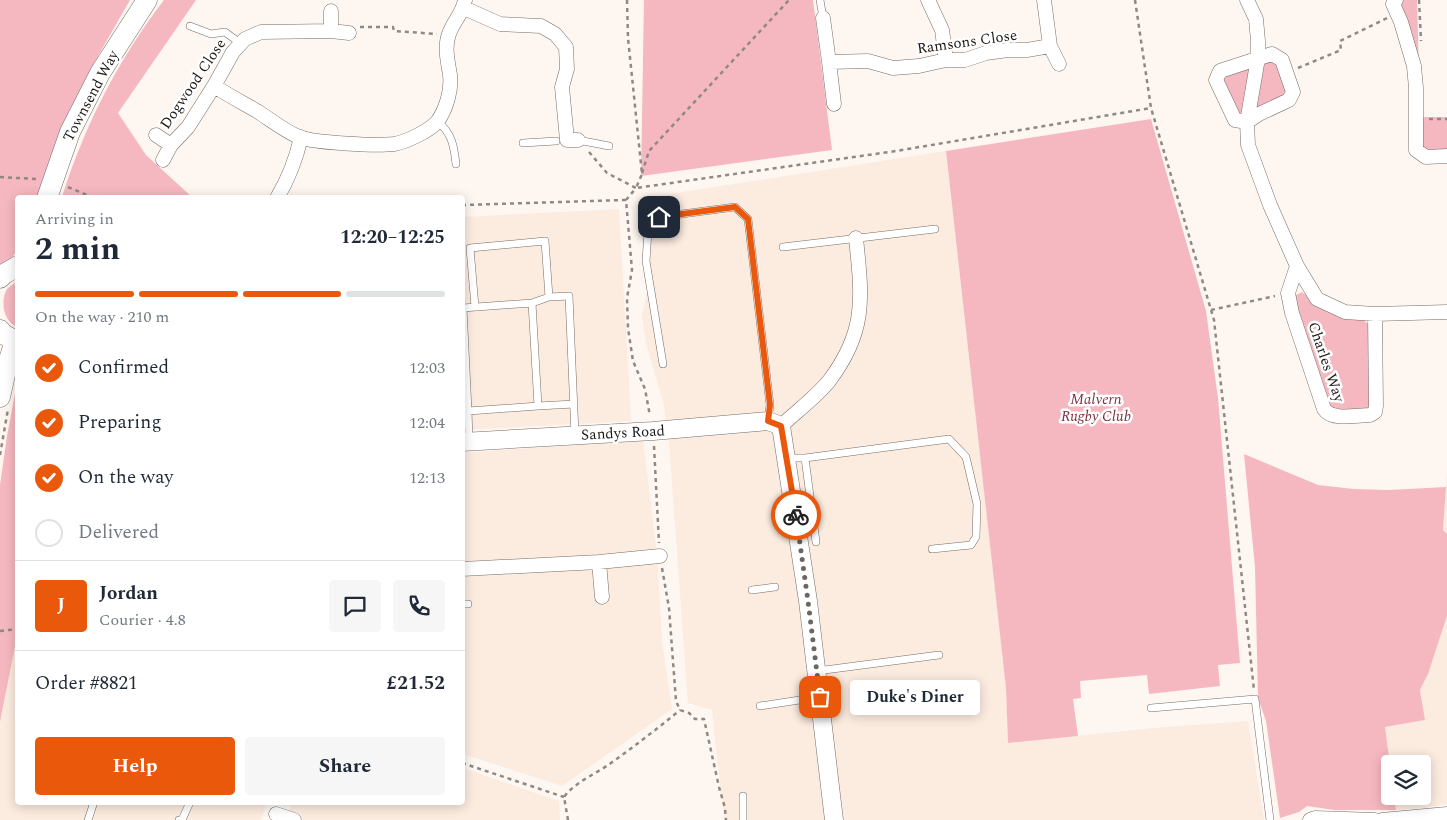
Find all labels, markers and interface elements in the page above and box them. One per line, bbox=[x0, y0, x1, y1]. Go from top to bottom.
street label: Ramsons Close bbox=[915, 24, 1019, 60]
street label: Dogwood Close bbox=[154, 34, 232, 134]
street label: Townsend Way bbox=[57, 45, 125, 146]
pin bbox=[638, 196, 680, 238]
icon: home bbox=[645, 203, 673, 231]
text: Arriving in bbox=[35, 207, 114, 231]
text: 12:20–12:25 bbox=[340, 223, 445, 252]
text: 2 min bbox=[35, 225, 120, 274]
text: On the way · 210 m bbox=[35, 305, 169, 329]
street label: Charles Way bbox=[1302, 319, 1351, 406]
text: Confirmed bbox=[78, 353, 169, 382]
icon: check bbox=[35, 354, 63, 382]
text: 12:03 bbox=[409, 356, 445, 380]
park label: Malvern Rugby Club bbox=[1061, 388, 1131, 428]
text: Preparing bbox=[78, 408, 162, 437]
icon: check bbox=[35, 409, 63, 437]
text: 12:04 bbox=[409, 411, 445, 435]
street label: Sandys Road bbox=[580, 419, 666, 447]
text: On the way bbox=[78, 463, 174, 492]
icon: check bbox=[35, 464, 63, 492]
text: 12:13 bbox=[409, 466, 445, 490]
courier bbox=[771, 490, 821, 540]
icon: bike bbox=[782, 501, 810, 529]
text: Delivered bbox=[78, 518, 159, 547]
text: Jordan bbox=[99, 579, 158, 608]
button: chat bbox=[329, 580, 381, 632]
button: phone bbox=[393, 580, 445, 632]
text: J bbox=[57, 591, 65, 620]
text: Courier · 4.8 bbox=[99, 608, 186, 632]
text: Order #8821 bbox=[35, 669, 138, 698]
text: £21.52 bbox=[387, 669, 445, 698]
pin bbox=[799, 676, 841, 718]
callout: Duke's Diner bbox=[850, 680, 980, 714]
icon: bag bbox=[806, 683, 834, 711]
text: Duke's Diner bbox=[866, 685, 964, 709]
button: Help bbox=[35, 737, 235, 795]
button: Share bbox=[245, 737, 445, 795]
map controls bbox=[1381, 755, 1431, 805]
button: layers bbox=[1381, 755, 1431, 805]

